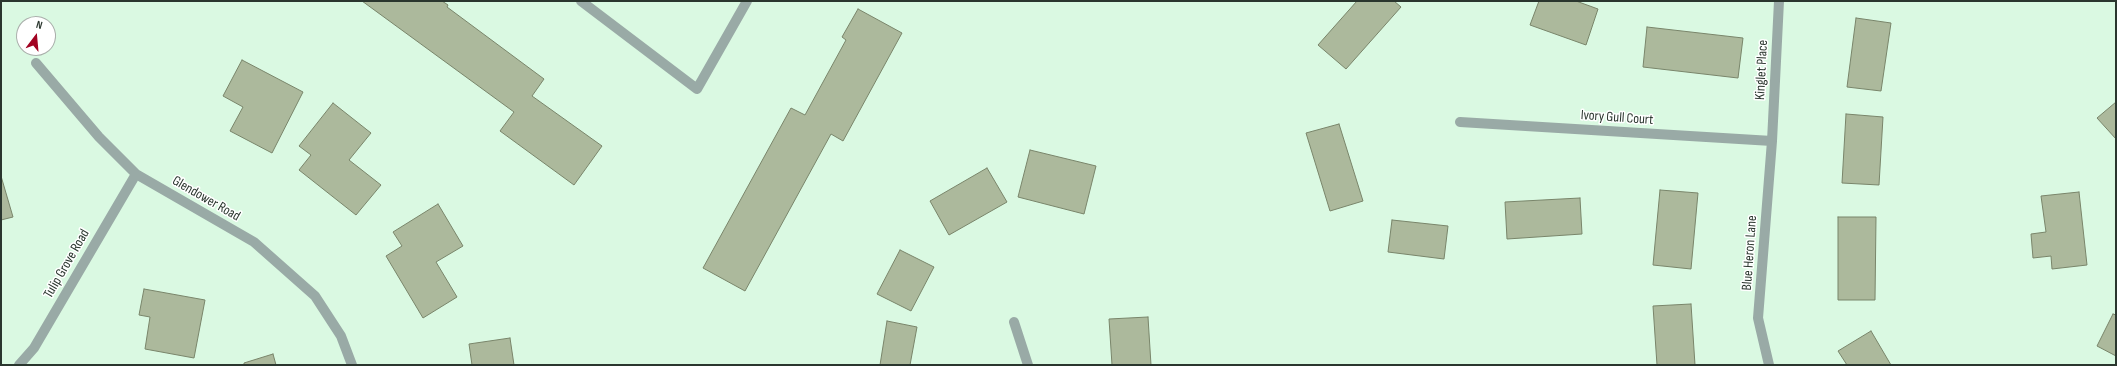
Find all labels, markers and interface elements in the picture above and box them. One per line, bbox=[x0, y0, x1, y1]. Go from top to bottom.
north arrow bbox=[16, 16, 56, 56]
text: N bbox=[35, 18, 44, 32]
street label: Kinglet Place bbox=[1752, 39, 1772, 101]
street label: Ivory Gull Court bbox=[1580, 107, 1654, 129]
street label: Glendower Road bbox=[169, 173, 243, 225]
street label: Blue Heron Lane bbox=[1739, 215, 1761, 291]
street label: Tulip Grove Road bbox=[40, 226, 94, 302]

